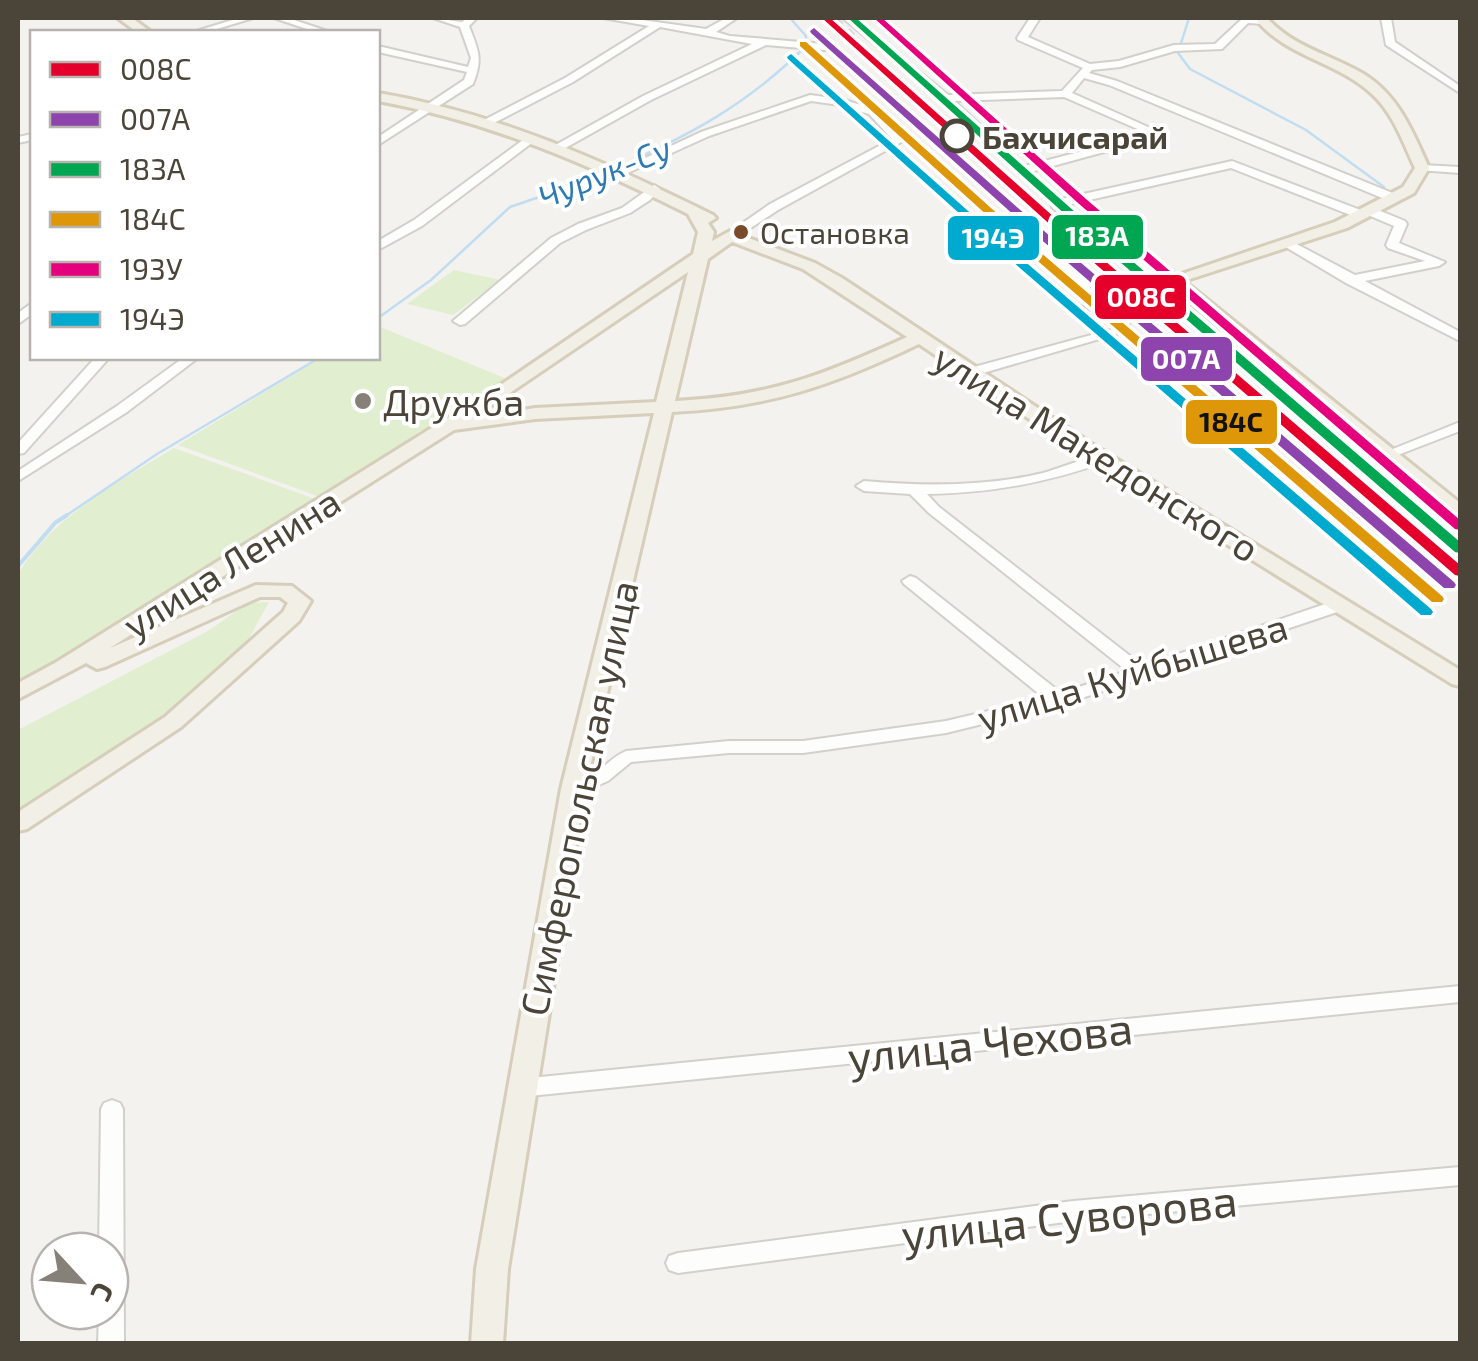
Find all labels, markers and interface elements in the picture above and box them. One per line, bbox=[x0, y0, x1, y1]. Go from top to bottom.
legend bbox=[30, 30, 380, 360]
text: 008С bbox=[120, 50, 192, 86]
text: 007А bbox=[120, 100, 191, 136]
place label: Бахчисарай bbox=[982, 117, 1168, 155]
marker: Бахчисарай bbox=[941, 120, 973, 152]
water label: Чурук-Су bbox=[532, 127, 676, 215]
text: 183А bbox=[120, 150, 186, 186]
text: 184С bbox=[120, 200, 186, 236]
line badge: 183А bbox=[1050, 213, 1145, 261]
place label: Остановка bbox=[760, 214, 910, 250]
line badge: 194Э bbox=[946, 214, 1041, 262]
text: 183А bbox=[1065, 218, 1130, 252]
text: 194Э bbox=[961, 220, 1025, 254]
marker: Остановка bbox=[731, 222, 751, 242]
text: 193У bbox=[120, 250, 183, 286]
line badge: 008С bbox=[1093, 273, 1188, 321]
text: 008С bbox=[1106, 279, 1176, 313]
text: 194Э bbox=[120, 300, 185, 336]
street label: улица Македонского bbox=[926, 333, 1268, 571]
line badge: 007А bbox=[1139, 335, 1234, 383]
text: 007А bbox=[1152, 341, 1221, 375]
place label: Дружба bbox=[383, 378, 524, 424]
marker: Дружба bbox=[352, 390, 374, 412]
line badge: 184С bbox=[1184, 398, 1279, 446]
text: 184С bbox=[1199, 404, 1263, 438]
street label: улица Ленина bbox=[114, 477, 348, 647]
street label: Симферопольская улица bbox=[509, 576, 647, 1020]
street label: улица Куйбышева bbox=[971, 602, 1293, 740]
street label: улица Чехова bbox=[845, 999, 1135, 1084]
street label: улица Суворова bbox=[898, 1172, 1240, 1261]
north arrow bbox=[30, 1231, 130, 1331]
text: С bbox=[84, 1278, 122, 1307]

